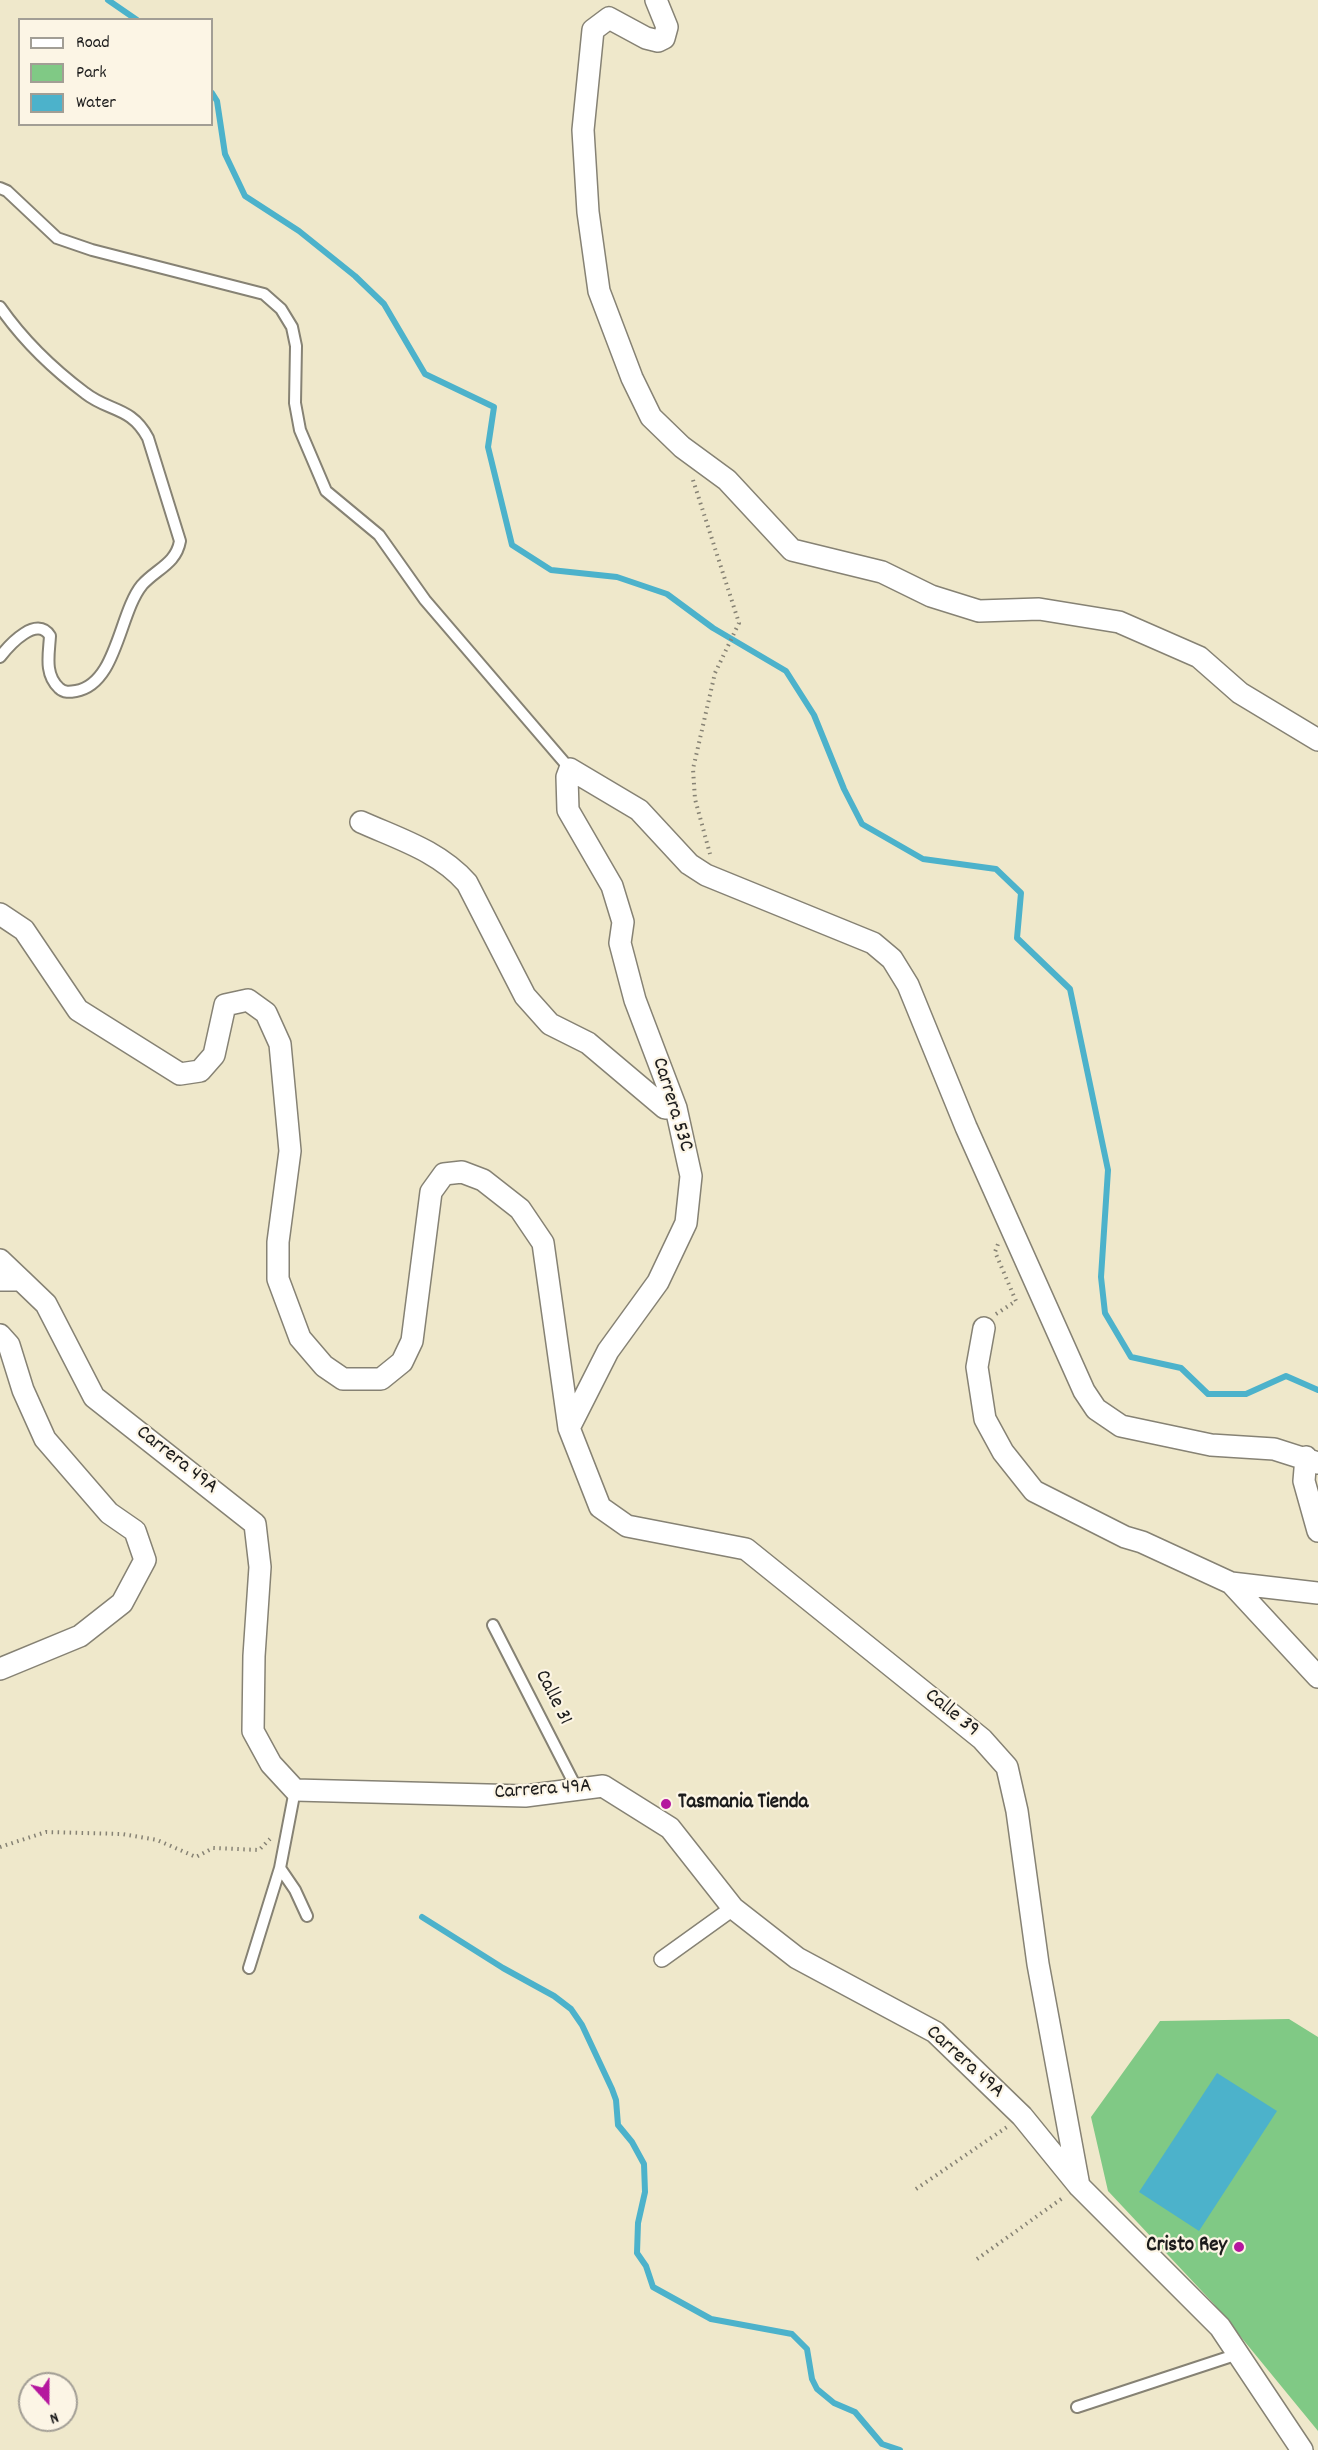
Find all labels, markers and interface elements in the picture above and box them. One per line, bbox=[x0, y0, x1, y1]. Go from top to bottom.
legend bbox=[18, 18, 213, 126]
text: Road bbox=[76, 31, 110, 56]
text: Park bbox=[76, 61, 107, 86]
text: Water bbox=[76, 91, 116, 116]
street label: Carrera 53C bbox=[645, 1055, 697, 1155]
street label: Carrera 49A bbox=[130, 1421, 222, 1501]
street label: Calle 31 bbox=[528, 1666, 576, 1730]
street label: Calle 39 bbox=[919, 1684, 983, 1744]
street label: Carrera 49A bbox=[494, 1775, 592, 1807]
place label: Tasmania Tienda bbox=[678, 1791, 808, 1817]
marker: Tasmania Tienda bbox=[659, 1797, 673, 1811]
street label: Carrera 49A bbox=[919, 2021, 1009, 2105]
place label: Cristo Rey bbox=[1146, 2234, 1227, 2260]
marker: Cristo Rey bbox=[1232, 2240, 1246, 2254]
north arrow bbox=[18, 2372, 78, 2432]
text: N bbox=[46, 2405, 62, 2430]

